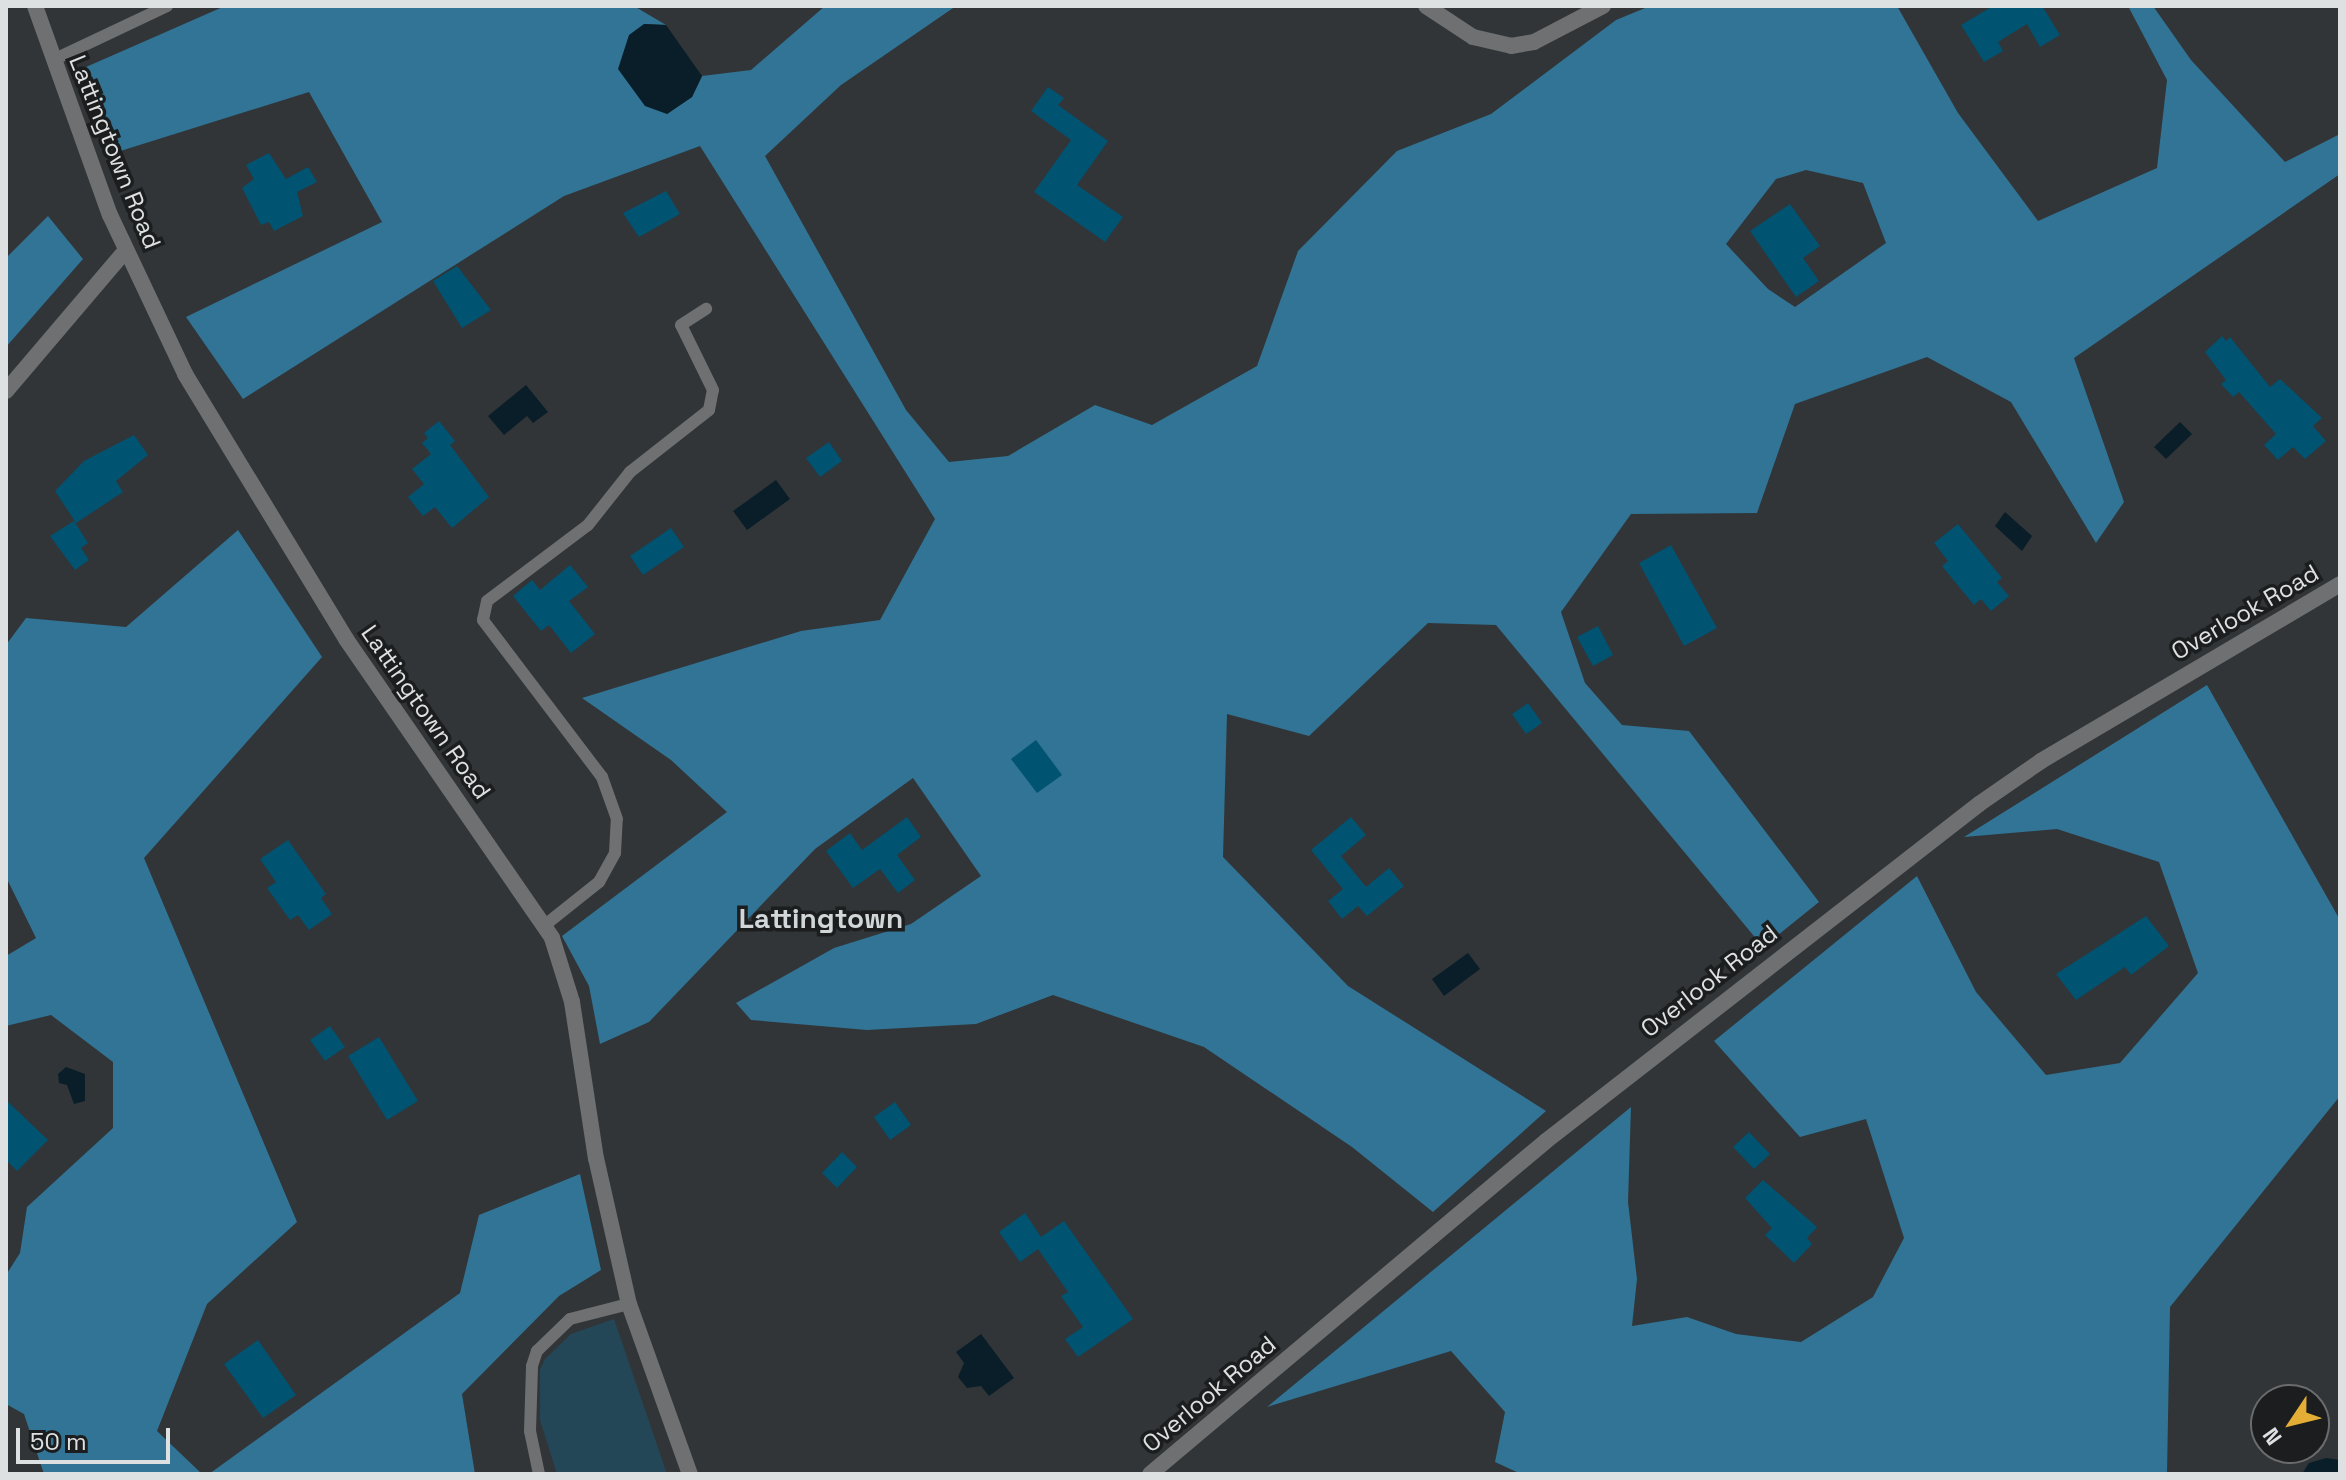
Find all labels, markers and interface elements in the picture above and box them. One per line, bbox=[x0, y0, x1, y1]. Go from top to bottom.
street label: Lattingtown Road bbox=[63, 51, 167, 253]
street label: Overlook Road bbox=[2166, 558, 2324, 666]
street label: Lattingtown Road bbox=[355, 619, 497, 805]
district label: Lattingtown bbox=[739, 901, 903, 935]
street label: Overlook Road bbox=[1635, 919, 1783, 1043]
street label: Overlook Road bbox=[1136, 1330, 1282, 1458]
north arrow bbox=[2250, 1384, 2330, 1464]
scale bar bbox=[20, 1412, 174, 1462]
text: N bbox=[2256, 1423, 2288, 1451]
text: 50 m bbox=[30, 1426, 87, 1457]

